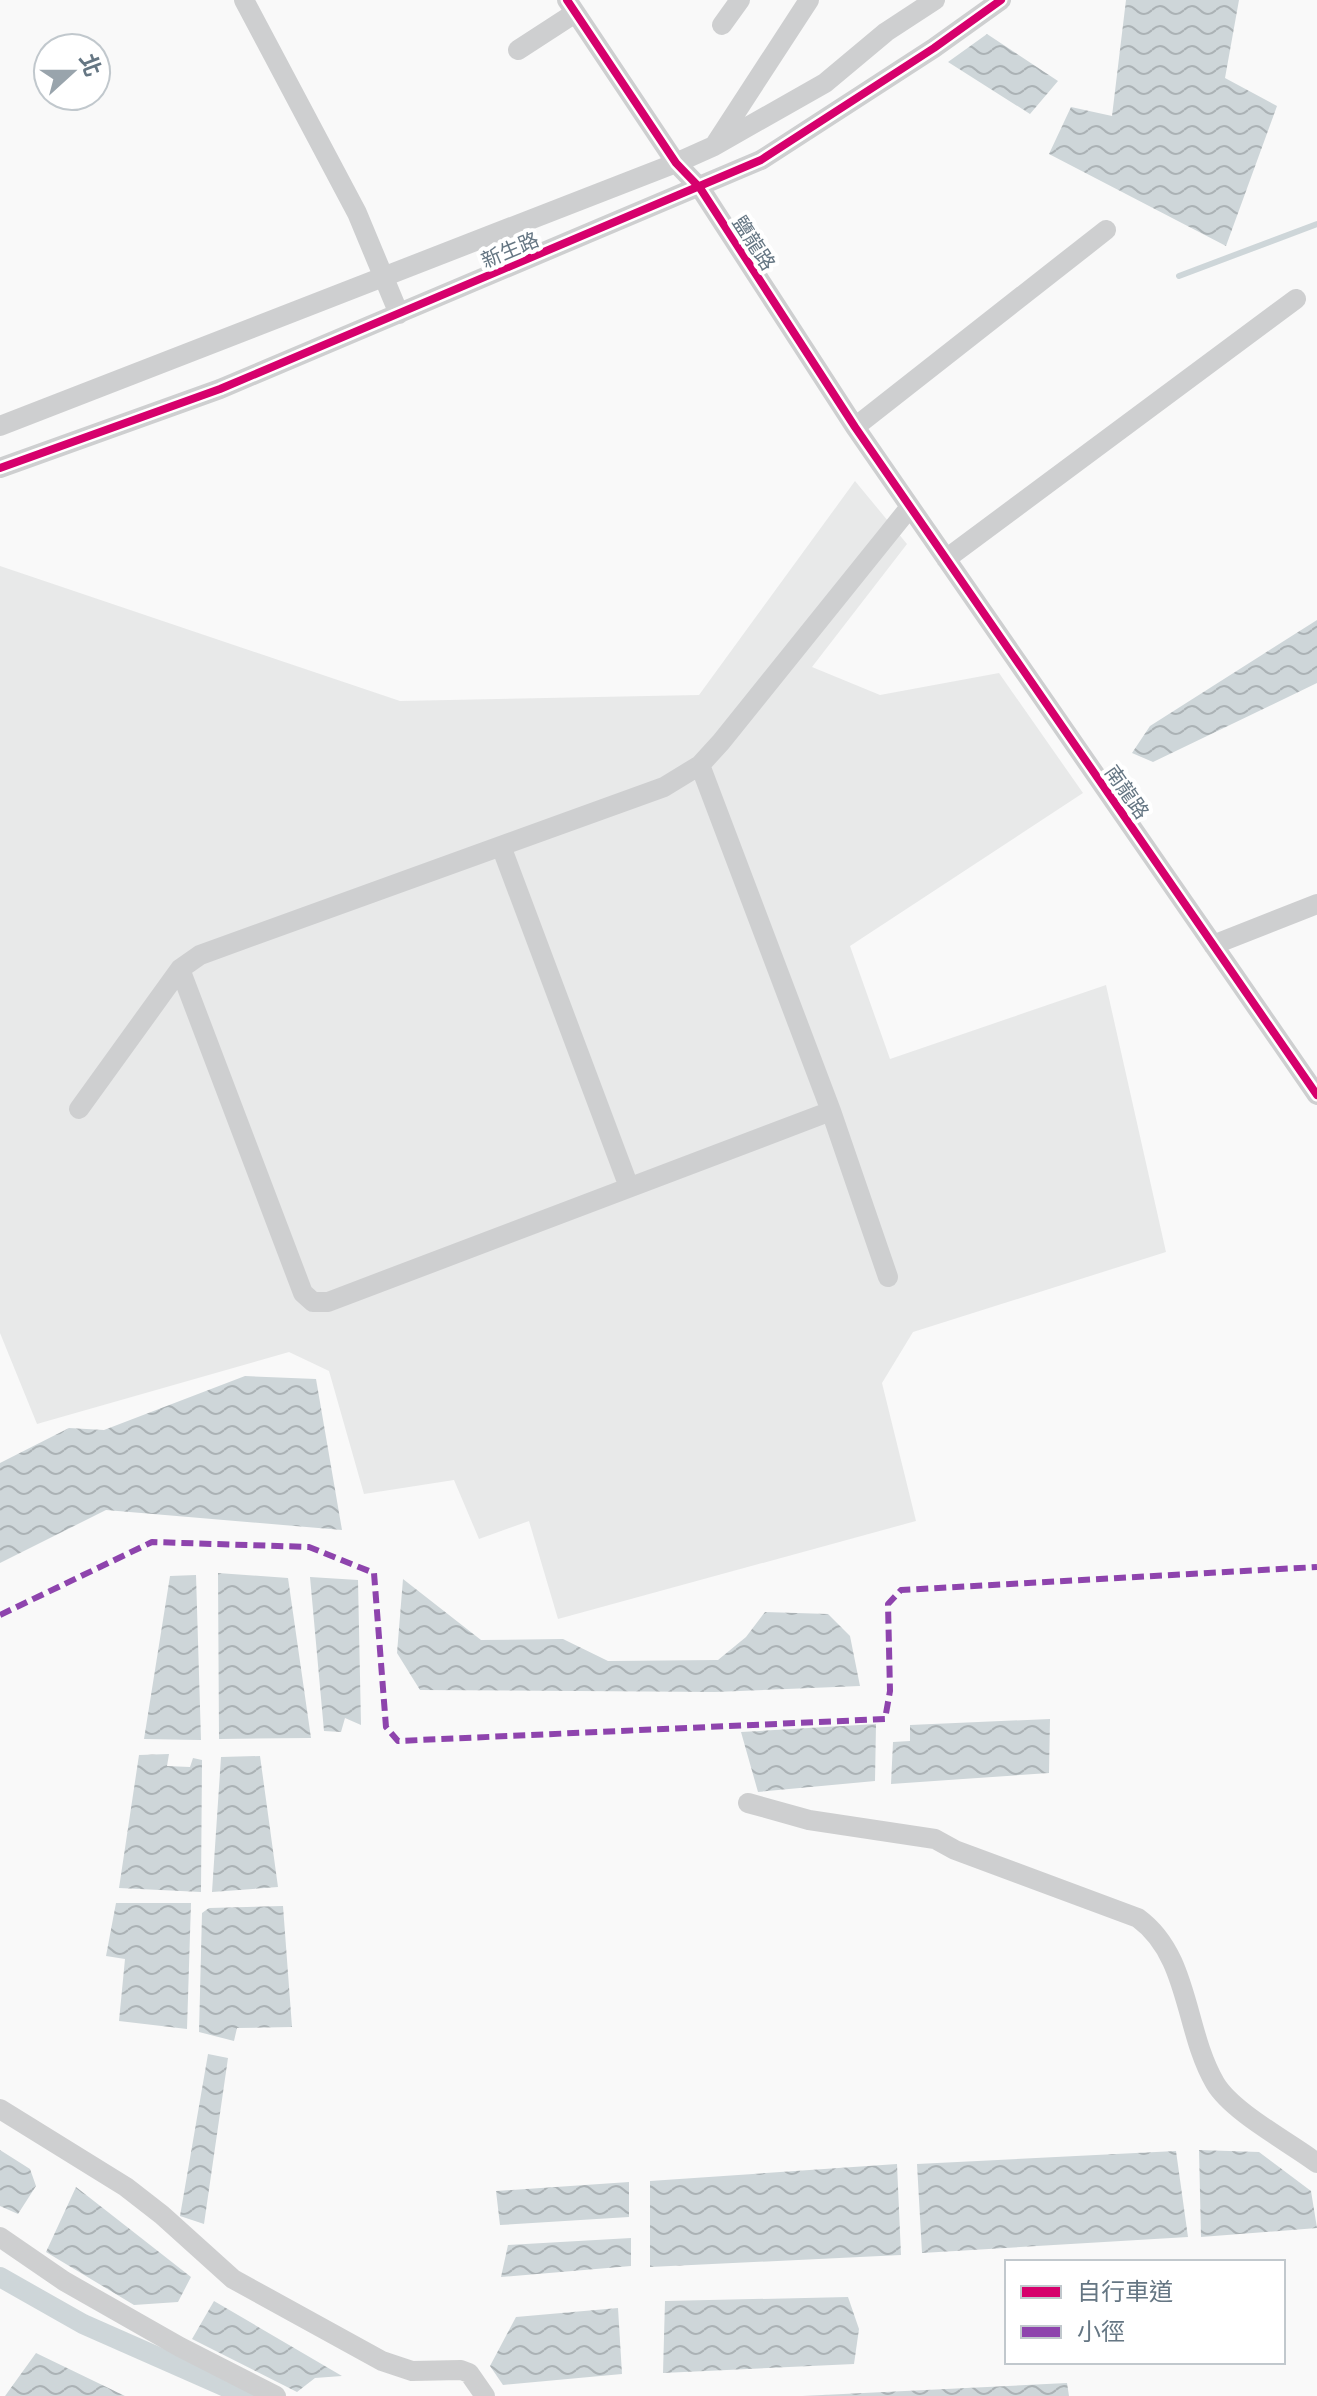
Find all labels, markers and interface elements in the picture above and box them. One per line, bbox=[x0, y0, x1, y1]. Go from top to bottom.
north arrow bbox=[32, 32, 112, 112]
text: 北 bbox=[74, 50, 108, 80]
street label: 鹽龍路 bbox=[727, 211, 781, 275]
street label: 新生路 bbox=[477, 226, 543, 274]
street label: 南龍路 bbox=[1099, 760, 1155, 824]
legend bbox=[1005, 2260, 1285, 2364]
text: 自行車道 bbox=[1077, 2276, 1173, 2307]
text: 小徑 bbox=[1077, 2316, 1125, 2347]

